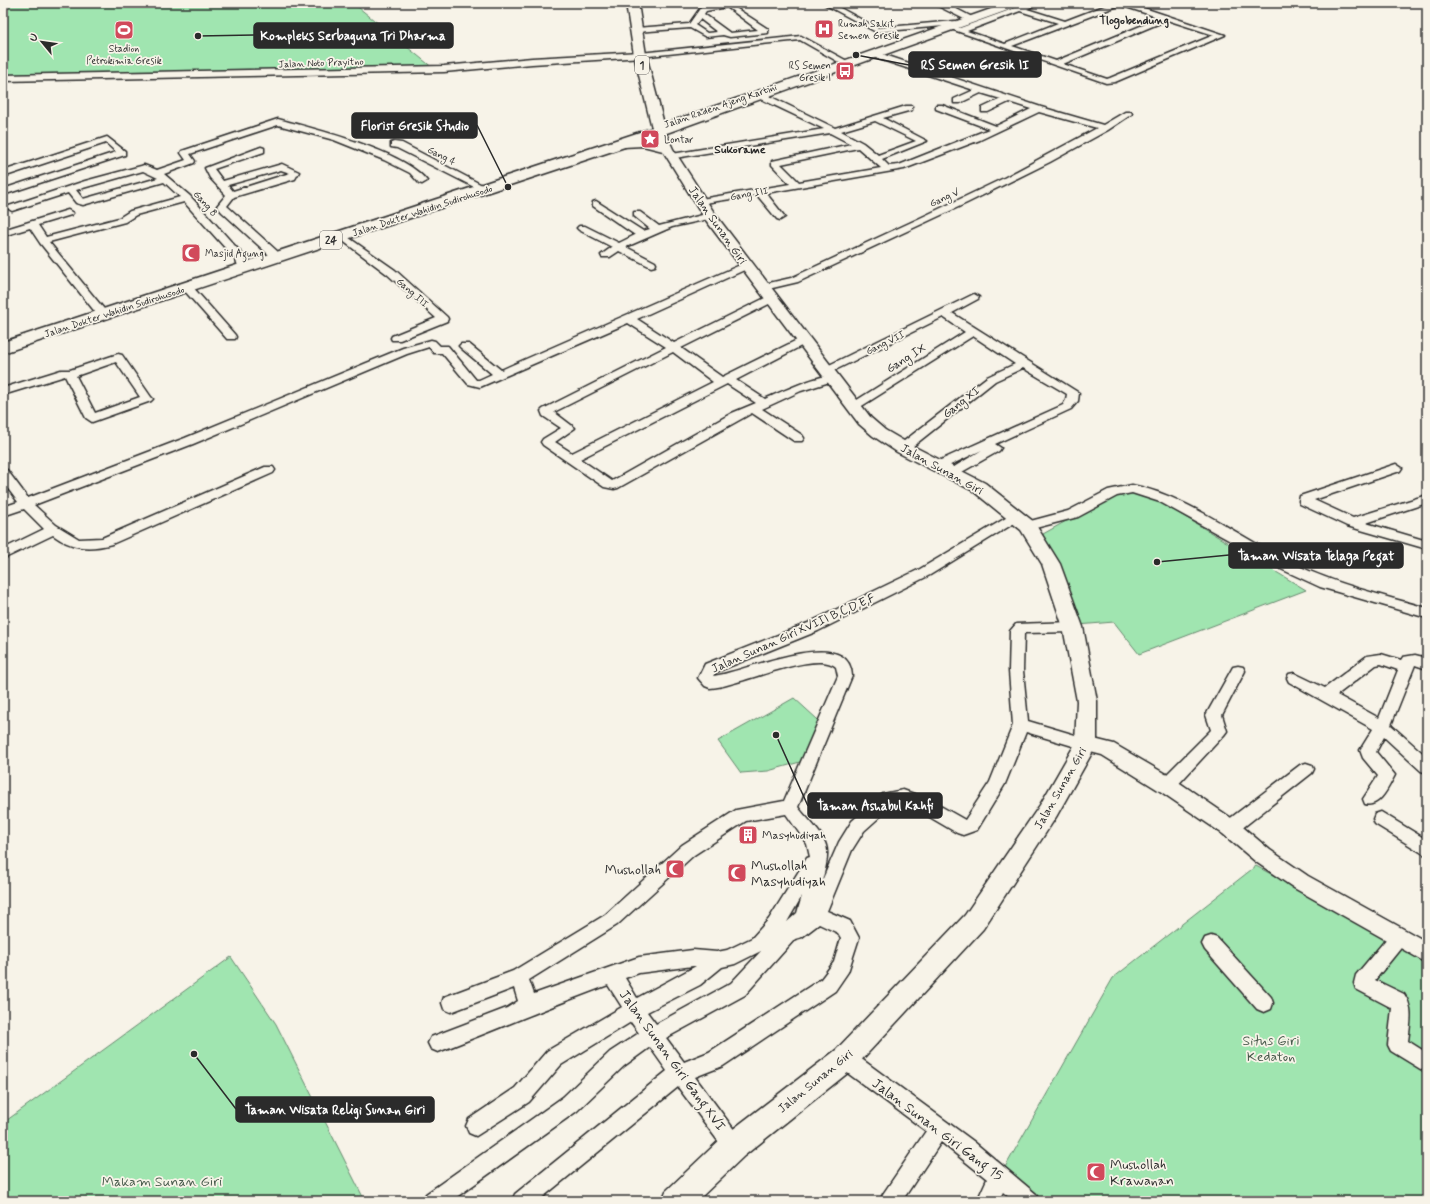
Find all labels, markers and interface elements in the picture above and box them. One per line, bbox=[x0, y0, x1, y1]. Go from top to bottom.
district label: Tlogobendung bbox=[1099, 13, 1169, 30]
hospital icon: Rumah Sakit Semen Gresik bbox=[813, 18, 835, 40]
place label: Rumah Sakit Semen Gresik bbox=[838, 18, 899, 43]
sports icon: Stadion Petrokimia Gresik bbox=[113, 19, 135, 41]
north arrow bbox=[22, 22, 62, 62]
callout: Kompleks Serbaguna Tri Dharma bbox=[254, 23, 453, 48]
text: Kompleks Serbaguna Tri Dharma bbox=[260, 28, 446, 46]
text: U bbox=[26, 31, 42, 44]
place label: Stadion Petrokimia Gresik bbox=[86, 43, 162, 68]
callout: RS Semen Gresik II bbox=[909, 52, 1041, 77]
street label: Jalan Noto Prayitno bbox=[278, 56, 364, 71]
road number: 1 bbox=[635, 56, 649, 74]
text: RS Semen Gresik II bbox=[921, 57, 1029, 74]
place label: RS Semen Gresik I bbox=[789, 60, 831, 85]
bus stop icon: RS Semen Gresik I bbox=[834, 60, 856, 82]
street label: Jalan Raden Ajeng Kartini bbox=[662, 81, 779, 133]
callout: Florist Gresik Studio bbox=[352, 113, 477, 138]
text: Florist Gresik Studio bbox=[361, 118, 470, 135]
place icon: Lontar bbox=[639, 128, 661, 150]
place label: Lontar bbox=[664, 134, 694, 147]
district label: Sukorame bbox=[714, 142, 766, 158]
street label: Gang 4 bbox=[424, 144, 458, 170]
street label: Jalan Dokter Wahidin Sudirohusodo bbox=[351, 183, 494, 240]
street label: Jalan Sunan Giri bbox=[684, 183, 750, 268]
street label: Gang III bbox=[729, 185, 770, 205]
street label: Gang V bbox=[927, 185, 962, 212]
street label: Gang 8 bbox=[189, 188, 220, 220]
road number: 24 bbox=[320, 231, 342, 249]
mosque icon: Masjid Agung bbox=[180, 242, 202, 264]
place label: Masjid Agung bbox=[205, 248, 264, 263]
street label: Gang III bbox=[393, 275, 431, 312]
street label: Jalan Dokter Wahidin Sudirohusodo bbox=[43, 284, 186, 341]
street label: Gang VII bbox=[864, 327, 908, 359]
street label: Gang IX bbox=[884, 340, 930, 377]
street label: Gang XI bbox=[940, 383, 984, 422]
street label: Jalan Sunan Giri bbox=[897, 441, 986, 499]
callout: Taman Wisata Telaga Pegat bbox=[1229, 543, 1403, 568]
text: Taman Wisata Telaga Pegat bbox=[1238, 548, 1395, 568]
street label: Jalan Sunan Giri XVIII B,C,D,E,F bbox=[709, 591, 878, 677]
street label: Jalan Sunan Giri bbox=[1031, 744, 1091, 832]
callout: Taman Ashabul Kahfi bbox=[808, 793, 942, 818]
text: Taman Ashabul Kahfi bbox=[817, 798, 934, 815]
building icon: Masyhudiyah bbox=[737, 824, 759, 846]
place label: Masyhudiyah bbox=[762, 828, 826, 844]
place label: Mushollah Masyhudiyah bbox=[751, 857, 826, 891]
mosque icon: Mushollah bbox=[664, 858, 686, 880]
place label: Mushollah bbox=[605, 861, 661, 879]
mosque icon: Mushollah Masyhudiyah bbox=[726, 862, 748, 884]
street label: Jalan Sunan Giri Gang XVI bbox=[613, 986, 729, 1136]
park label: Situs Giri Kedaton bbox=[1243, 1032, 1299, 1066]
street label: Jalan Sunan Giri bbox=[775, 1046, 857, 1117]
street label: Jalan Sunan Giri Gang 15 bbox=[867, 1075, 1006, 1187]
callout: Taman Wisata Religi Sunan Giri bbox=[236, 1097, 434, 1122]
text: Taman Wisata Religi Sunan Giri bbox=[245, 1102, 425, 1120]
place label: Mushollah Krawanan bbox=[1110, 1156, 1174, 1190]
mosque icon: Mushollah Krawanan bbox=[1085, 1161, 1107, 1183]
park label: Makam Sunan Giri bbox=[102, 1173, 222, 1191]

